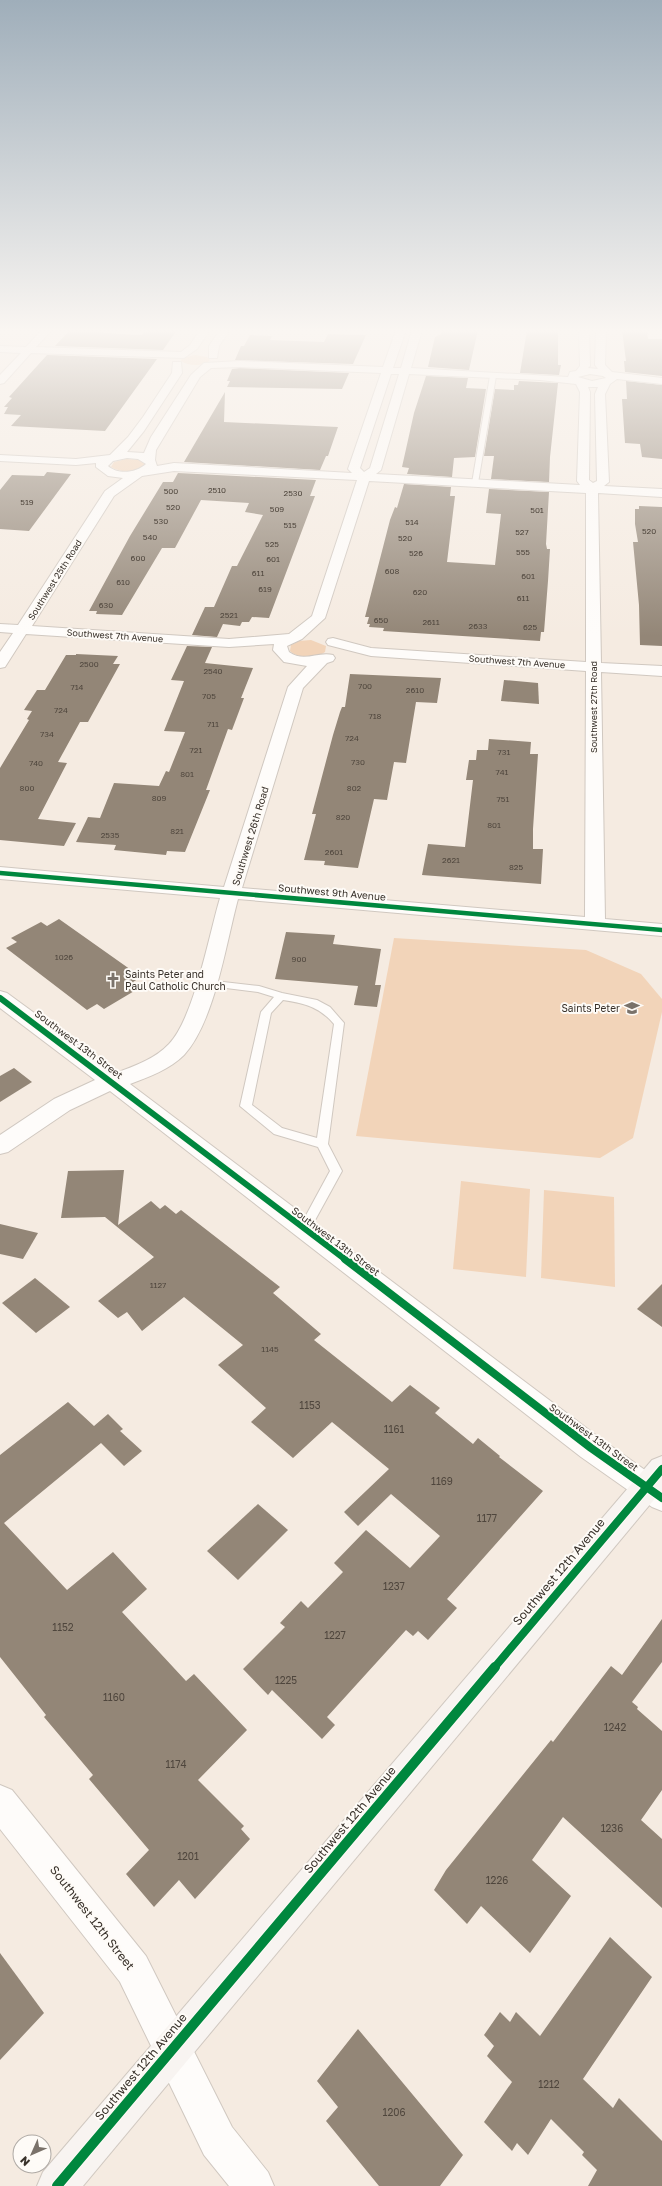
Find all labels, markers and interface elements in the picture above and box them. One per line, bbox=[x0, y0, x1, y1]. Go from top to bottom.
house number: 2510 bbox=[208, 485, 226, 495]
house number: 500 bbox=[164, 486, 178, 496]
house number: 2530 bbox=[284, 488, 302, 498]
house number: 519 bbox=[20, 497, 34, 507]
house number: 520 bbox=[166, 502, 180, 512]
house number: 509 bbox=[270, 504, 284, 514]
house number: 501 bbox=[530, 505, 544, 515]
house number: 530 bbox=[154, 516, 168, 526]
house number: 514 bbox=[405, 517, 419, 527]
house number: 515 bbox=[283, 520, 297, 530]
house number: 520 bbox=[642, 526, 656, 536]
house number: 527 bbox=[515, 527, 529, 537]
house number: 540 bbox=[143, 532, 157, 542]
house number: 520 bbox=[398, 533, 412, 543]
street label: Southwest 25th Road bbox=[25, 538, 84, 622]
house number: 525 bbox=[265, 539, 279, 549]
house number: 555 bbox=[516, 547, 530, 557]
house number: 526 bbox=[409, 548, 423, 558]
house number: 600 bbox=[131, 553, 145, 563]
house number: 601 bbox=[266, 554, 280, 564]
house number: 608 bbox=[385, 566, 399, 576]
house number: 611 bbox=[252, 568, 264, 578]
house number: 601 bbox=[521, 571, 535, 581]
house number: 610 bbox=[116, 577, 130, 587]
house number: 619 bbox=[258, 584, 272, 594]
house number: 620 bbox=[413, 587, 427, 597]
house number: 611 bbox=[517, 593, 529, 603]
house number: 630 bbox=[99, 600, 113, 610]
house number: 2521 bbox=[220, 610, 238, 620]
house number: 650 bbox=[374, 615, 388, 625]
house number: 2611 bbox=[422, 617, 440, 627]
house number: 2633 bbox=[469, 621, 488, 631]
house number: 625 bbox=[523, 622, 537, 632]
street label: Southwest 7th Avenue bbox=[66, 627, 164, 644]
street label: Southwest 7th Avenue bbox=[468, 653, 566, 670]
house number: 2500 bbox=[79, 659, 99, 669]
street label: Southwest 27th Road bbox=[588, 661, 599, 753]
house number: 2540 bbox=[203, 666, 223, 676]
house number: 700 bbox=[358, 681, 372, 691]
house number: 714 bbox=[71, 682, 84, 692]
house number: 2610 bbox=[406, 685, 424, 695]
house number: 705 bbox=[202, 691, 216, 701]
house number: 724 bbox=[54, 705, 68, 715]
house number: 718 bbox=[369, 711, 382, 721]
house number: 711 bbox=[207, 719, 219, 729]
house number: 734 bbox=[40, 729, 54, 739]
house number: 724 bbox=[345, 733, 359, 743]
house number: 721 bbox=[190, 745, 202, 755]
house number: 731 bbox=[498, 747, 511, 757]
house number: 730 bbox=[351, 757, 365, 767]
house number: 740 bbox=[29, 758, 43, 768]
house number: 741 bbox=[496, 767, 509, 777]
house number: 801 bbox=[180, 769, 194, 779]
house number: 800 bbox=[20, 783, 34, 793]
house number: 802 bbox=[347, 783, 362, 793]
street label: Southwest 26th Road bbox=[229, 785, 271, 887]
house number: 809 bbox=[152, 793, 166, 803]
house number: 751 bbox=[497, 794, 509, 804]
house number: 820 bbox=[336, 812, 350, 822]
house number: 801 bbox=[487, 820, 501, 830]
house number: 821 bbox=[170, 826, 184, 836]
house number: 2535 bbox=[101, 830, 120, 840]
house number: 2601 bbox=[325, 847, 343, 857]
house number: 2621 bbox=[442, 855, 460, 865]
house number: 825 bbox=[509, 862, 523, 872]
street label: Southwest 9th Avenue bbox=[278, 881, 387, 903]
house number: 1026 bbox=[55, 952, 73, 962]
house number: 900 bbox=[292, 954, 306, 964]
place label: Saints Peter and Paul Catholic Church bbox=[125, 968, 226, 992]
church icon: Saints Peter and Paul Catholic Church bbox=[104, 971, 122, 989]
school or university icon: Saints Peter bbox=[623, 999, 641, 1017]
place label: Saints Peter bbox=[561, 1002, 620, 1014]
street label: Southwest 13th Street bbox=[33, 1007, 125, 1081]
street label: Southwest 13th Street bbox=[290, 1204, 382, 1278]
house number: 1127 bbox=[150, 1280, 166, 1290]
house number: 1145 bbox=[261, 1344, 279, 1354]
house number: 1153 bbox=[299, 1399, 321, 1411]
street label: Southwest 13th Street bbox=[547, 1401, 641, 1473]
house number: 1161 bbox=[384, 1423, 404, 1435]
house number: 1169 bbox=[431, 1475, 453, 1487]
house number: 1177 bbox=[477, 1512, 497, 1524]
street label: Southwest 12th Avenue bbox=[509, 1515, 608, 1628]
house number: 1237 bbox=[383, 1580, 405, 1592]
house number: 1152 bbox=[52, 1621, 74, 1633]
house number: 1227 bbox=[324, 1629, 346, 1641]
house number: 1225 bbox=[275, 1674, 297, 1686]
house number: 1160 bbox=[103, 1691, 125, 1703]
house number: 1242 bbox=[604, 1721, 626, 1733]
house number: 1174 bbox=[165, 1758, 187, 1770]
street label: Southwest 12th Avenue bbox=[300, 1763, 399, 1876]
house number: 1236 bbox=[601, 1822, 623, 1834]
house number: 1201 bbox=[177, 1850, 199, 1862]
street label: Southwest 12th Street bbox=[47, 1862, 138, 1973]
house number: 1226 bbox=[486, 1874, 508, 1886]
street label: Southwest 12th Avenue bbox=[91, 2010, 190, 2123]
house number: 1212 bbox=[538, 2078, 560, 2090]
house number: 1206 bbox=[383, 2106, 405, 2118]
north arrow bbox=[12, 2134, 52, 2174]
text: N bbox=[17, 2154, 32, 2169]

